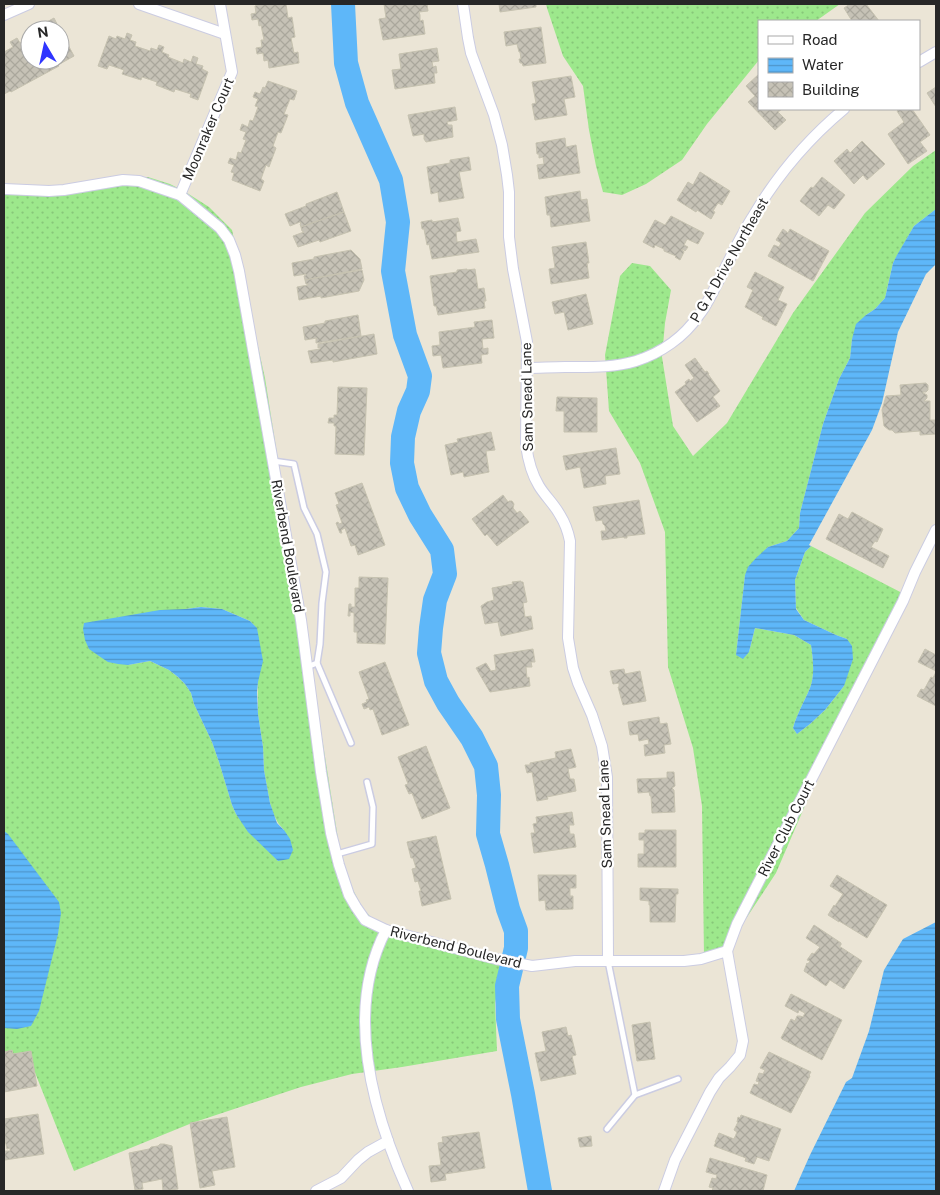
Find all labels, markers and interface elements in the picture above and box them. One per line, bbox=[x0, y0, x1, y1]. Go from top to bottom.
north arrow bbox=[20, 20, 70, 70]
legend bbox=[758, 20, 920, 110]
text: N bbox=[36, 23, 50, 41]
text: Road bbox=[802, 31, 838, 48]
text: Water bbox=[802, 56, 844, 73]
street label: Moonraker Court bbox=[179, 75, 237, 183]
text: Building bbox=[802, 81, 860, 98]
street label: P G A Drive Northeast bbox=[687, 195, 771, 325]
street label: Sam Snead Lane bbox=[518, 342, 536, 452]
street label: Riverbend Boulevard bbox=[268, 478, 308, 614]
street label: Sam Snead Lane bbox=[595, 759, 615, 869]
street label: River Club Court bbox=[755, 777, 817, 879]
street label: Riverbend Boulevard bbox=[389, 923, 523, 971]

